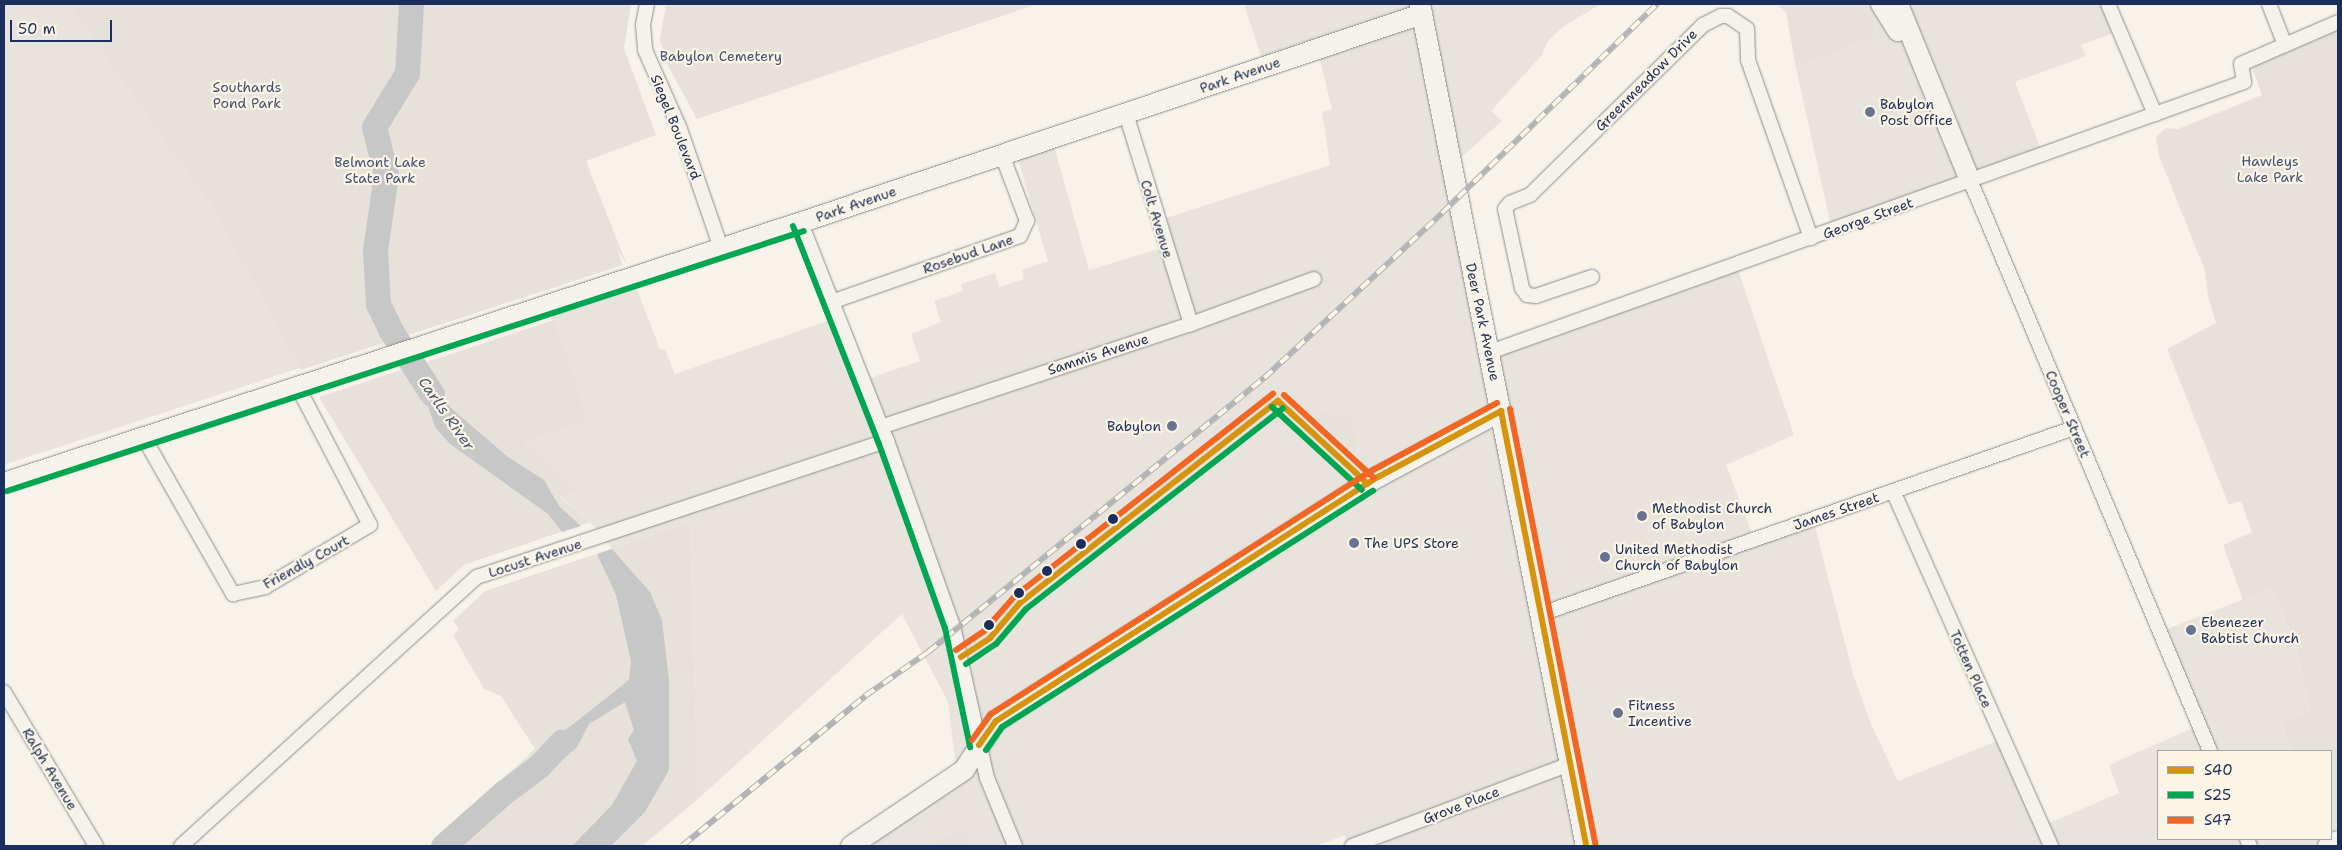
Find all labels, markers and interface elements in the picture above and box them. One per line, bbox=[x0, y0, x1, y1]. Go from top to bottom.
scale bar bbox=[12, 10, 115, 42]
text: 50 m bbox=[18, 19, 56, 39]
street label: Greenmeadow Drive bbox=[1592, 26, 1700, 134]
park label: Babylon Cemetery bbox=[660, 48, 782, 64]
street label: Park Avenue bbox=[1197, 53, 1283, 97]
street label: Siegel Boulevard bbox=[647, 72, 705, 182]
park label: Southards Pond Park bbox=[213, 79, 281, 111]
place label: Babylon Post Office bbox=[1880, 96, 1953, 128]
marker: Babylon Post Office bbox=[1864, 106, 1876, 118]
park label: Hawleys Lake Park bbox=[2237, 153, 2303, 186]
park label: Belmont Lake State Park bbox=[334, 154, 426, 186]
street label: Colt Avenue bbox=[1137, 178, 1177, 260]
street label: Park Avenue bbox=[813, 182, 899, 226]
street label: George Street bbox=[1820, 194, 1916, 242]
street label: Rosebud Lane bbox=[920, 231, 1016, 277]
street label: Deer Park Avenue bbox=[1462, 262, 1504, 382]
street label: Sammis Avenue bbox=[1045, 330, 1151, 378]
street label: Cooper Street bbox=[2042, 368, 2094, 460]
water label: Carlls River bbox=[414, 374, 478, 454]
place label: Babylon bbox=[1107, 418, 1161, 434]
marker: Babylon bbox=[1165, 419, 1179, 433]
street label: James Street bbox=[1791, 488, 1881, 534]
place label: Methodist Church of Babylon bbox=[1652, 500, 1772, 532]
marker: Methodist Church of Babylon bbox=[1636, 510, 1648, 522]
unlabelled marker bbox=[1108, 514, 1118, 524]
street label: Friendly Court bbox=[260, 531, 352, 593]
street label: Locust Avenue bbox=[486, 535, 584, 581]
place label: The UPS Store bbox=[1364, 535, 1459, 551]
marker: The UPS Store bbox=[1348, 537, 1360, 549]
unlabelled marker bbox=[1076, 539, 1086, 549]
place label: United Methodist Church of Babylon bbox=[1615, 541, 1738, 574]
marker: United Methodist Church of Babylon bbox=[1599, 551, 1611, 563]
unlabelled marker bbox=[1042, 566, 1052, 576]
unlabelled marker bbox=[1014, 588, 1024, 598]
place label: Ebenezer Babtist Church bbox=[2201, 614, 2299, 646]
unlabelled marker bbox=[984, 620, 994, 630]
marker: Ebenezer Babtist Church bbox=[2185, 624, 2197, 636]
street label: Totten Place bbox=[1946, 627, 1996, 711]
place label: Fitness Incentive bbox=[1628, 697, 1692, 730]
marker: Fitness Incentive bbox=[1612, 707, 1624, 719]
street label: Ralph Avenue bbox=[19, 725, 81, 813]
legend bbox=[2157, 750, 2332, 840]
text: S40 bbox=[2204, 760, 2233, 780]
street label: Grove Place bbox=[1420, 783, 1502, 827]
text: S25 bbox=[2204, 785, 2231, 805]
text: S47 bbox=[2204, 810, 2232, 830]

